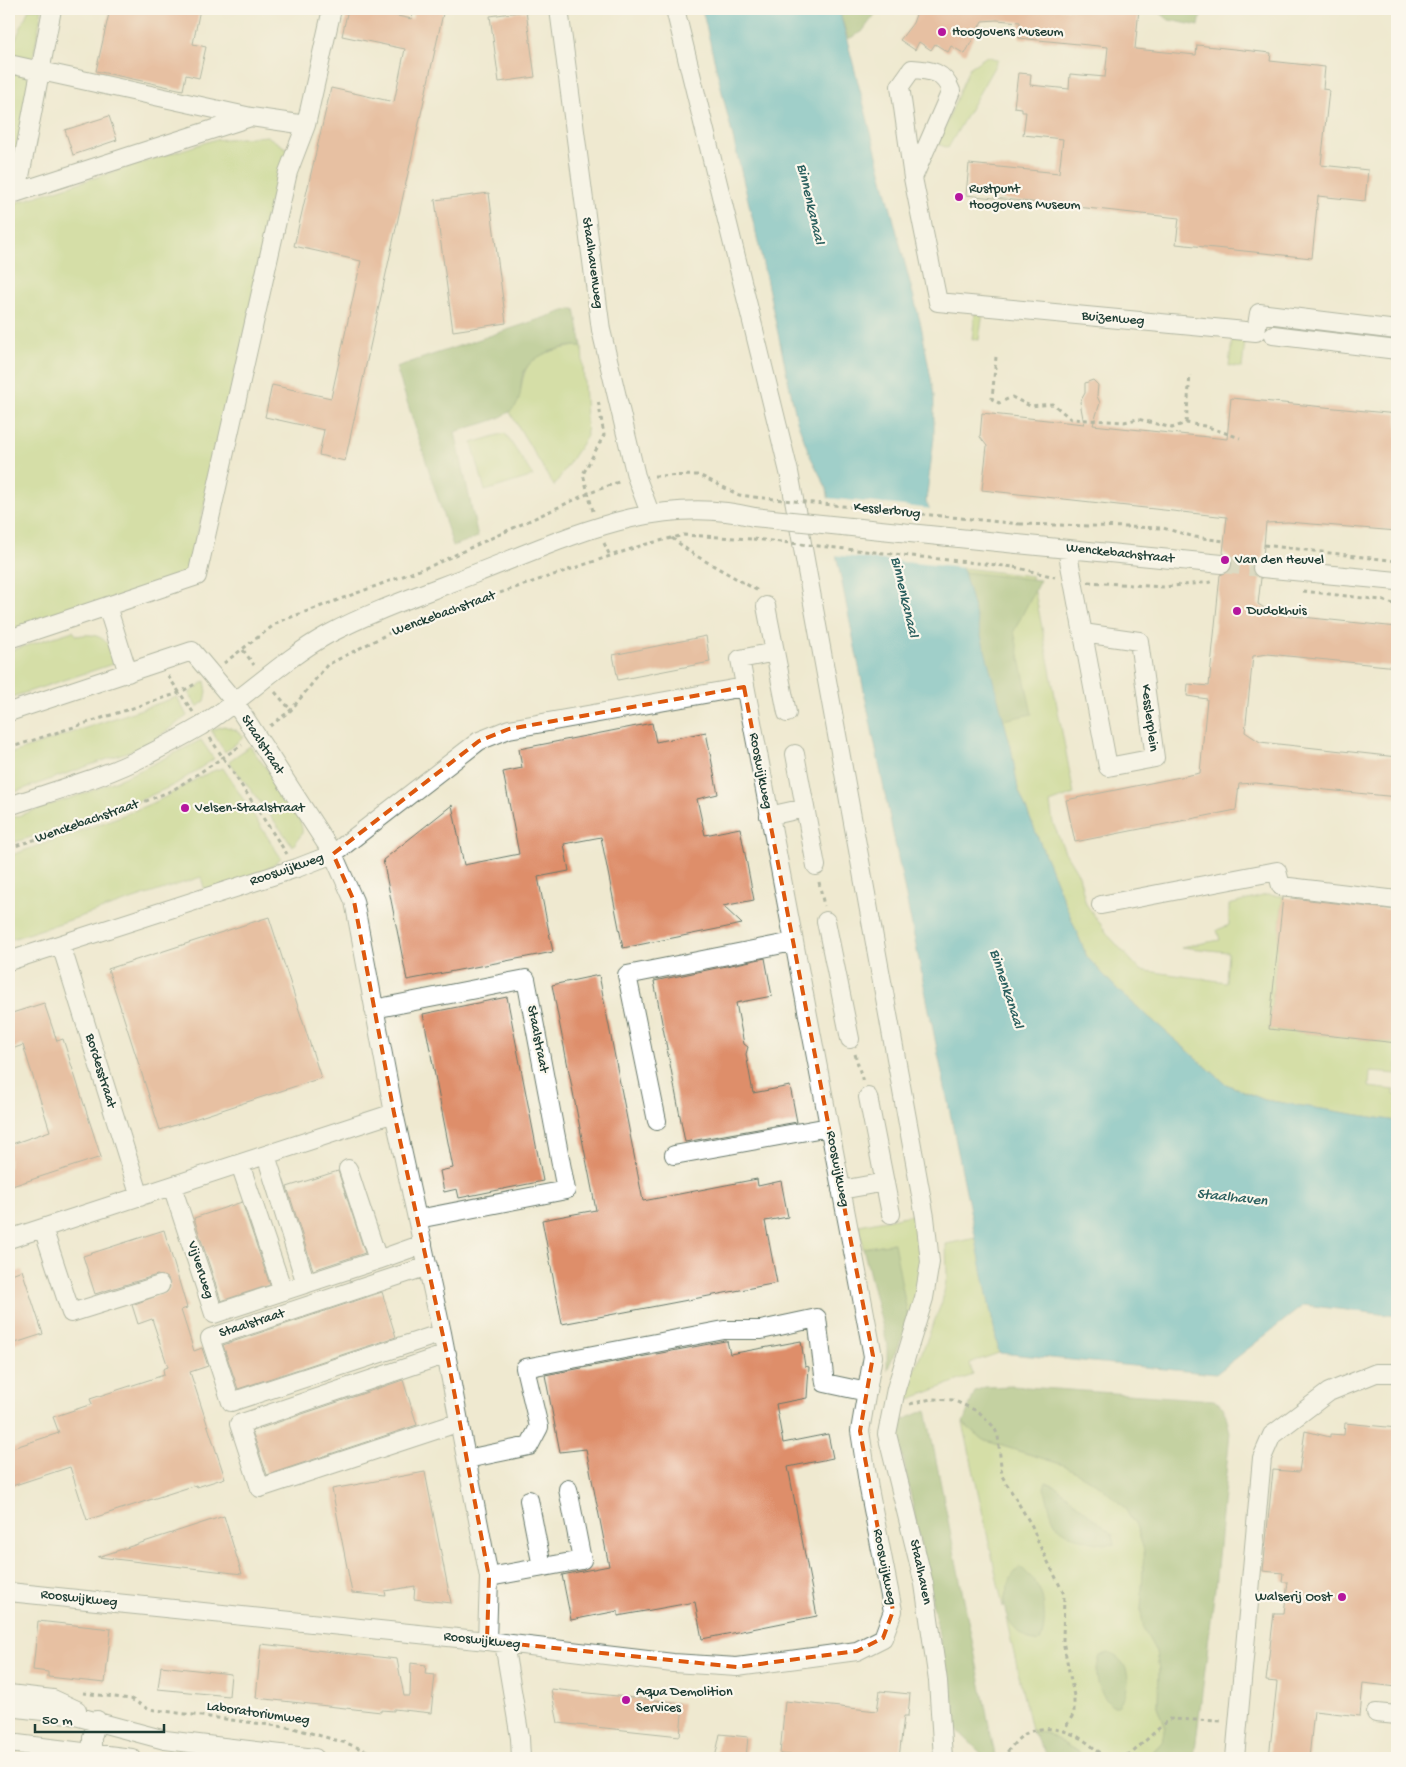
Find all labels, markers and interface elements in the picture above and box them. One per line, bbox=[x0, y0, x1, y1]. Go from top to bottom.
place label: Hoogovens Museum bbox=[952, 24, 1064, 41]
marker: Hoogovens Museum bbox=[936, 26, 948, 38]
water label: Binnenkanaal bbox=[792, 162, 828, 248]
place label: Rustpunt Hoogovens Museum bbox=[969, 181, 1081, 214]
marker: Rustpunt Hoogovens Museum bbox=[953, 191, 965, 203]
street label: Staalhavenweg bbox=[577, 216, 607, 310]
street label: Buizenweg bbox=[1080, 308, 1145, 330]
street label: Kesslerbrug bbox=[853, 499, 921, 523]
street label: Wenckebachstraat bbox=[1065, 540, 1176, 568]
place label: Van den Heuvel bbox=[1234, 552, 1324, 569]
marker: Van den Heuvel bbox=[1219, 554, 1231, 566]
water label: Binnenkanaal bbox=[886, 555, 922, 641]
street label: Wenckebachstraat bbox=[390, 587, 499, 641]
place label: Dudokhuis bbox=[1246, 603, 1308, 620]
marker: Dudokhuis bbox=[1231, 605, 1243, 617]
street label: Kesslerplein bbox=[1136, 684, 1162, 753]
street label: Staalstraat bbox=[236, 712, 288, 779]
street label: Rooswijkweg bbox=[744, 731, 776, 811]
street label: Wenckebachstraat bbox=[33, 796, 142, 848]
place label: Velsen-Staalstraat bbox=[194, 800, 306, 817]
marker: Velsen-Staalstraat bbox=[179, 802, 191, 814]
street label: Rooswijkweg bbox=[248, 849, 326, 891]
water label: Binnenkanaal bbox=[985, 947, 1028, 1032]
street label: Staalstraat bbox=[522, 1004, 552, 1075]
street label: Bordesstraat bbox=[80, 1031, 120, 1112]
street label: Rooswijkweg bbox=[821, 1129, 853, 1209]
water label: Staalhaven bbox=[1196, 1185, 1269, 1211]
street label: Vijverweg bbox=[182, 1238, 217, 1301]
street label: Staalstraat bbox=[217, 1305, 288, 1343]
street label: Rooswijkweg bbox=[868, 1527, 900, 1607]
street label: Staalhaven bbox=[905, 1538, 935, 1606]
street label: Rooswijkweg bbox=[40, 1587, 118, 1611]
place label: Walserij Oost bbox=[1255, 1589, 1333, 1606]
marker: Walserij Oost bbox=[1336, 1591, 1348, 1603]
street label: Rooswijkweg bbox=[443, 1629, 521, 1653]
place label: Aqua Demolition Services bbox=[636, 1684, 733, 1717]
marker: Aqua Demolition Services bbox=[620, 1694, 632, 1706]
street label: Laboratoriumweg bbox=[205, 1698, 311, 1730]
scale bar bbox=[35, 1702, 164, 1734]
text: 50 m bbox=[42, 1712, 73, 1730]

